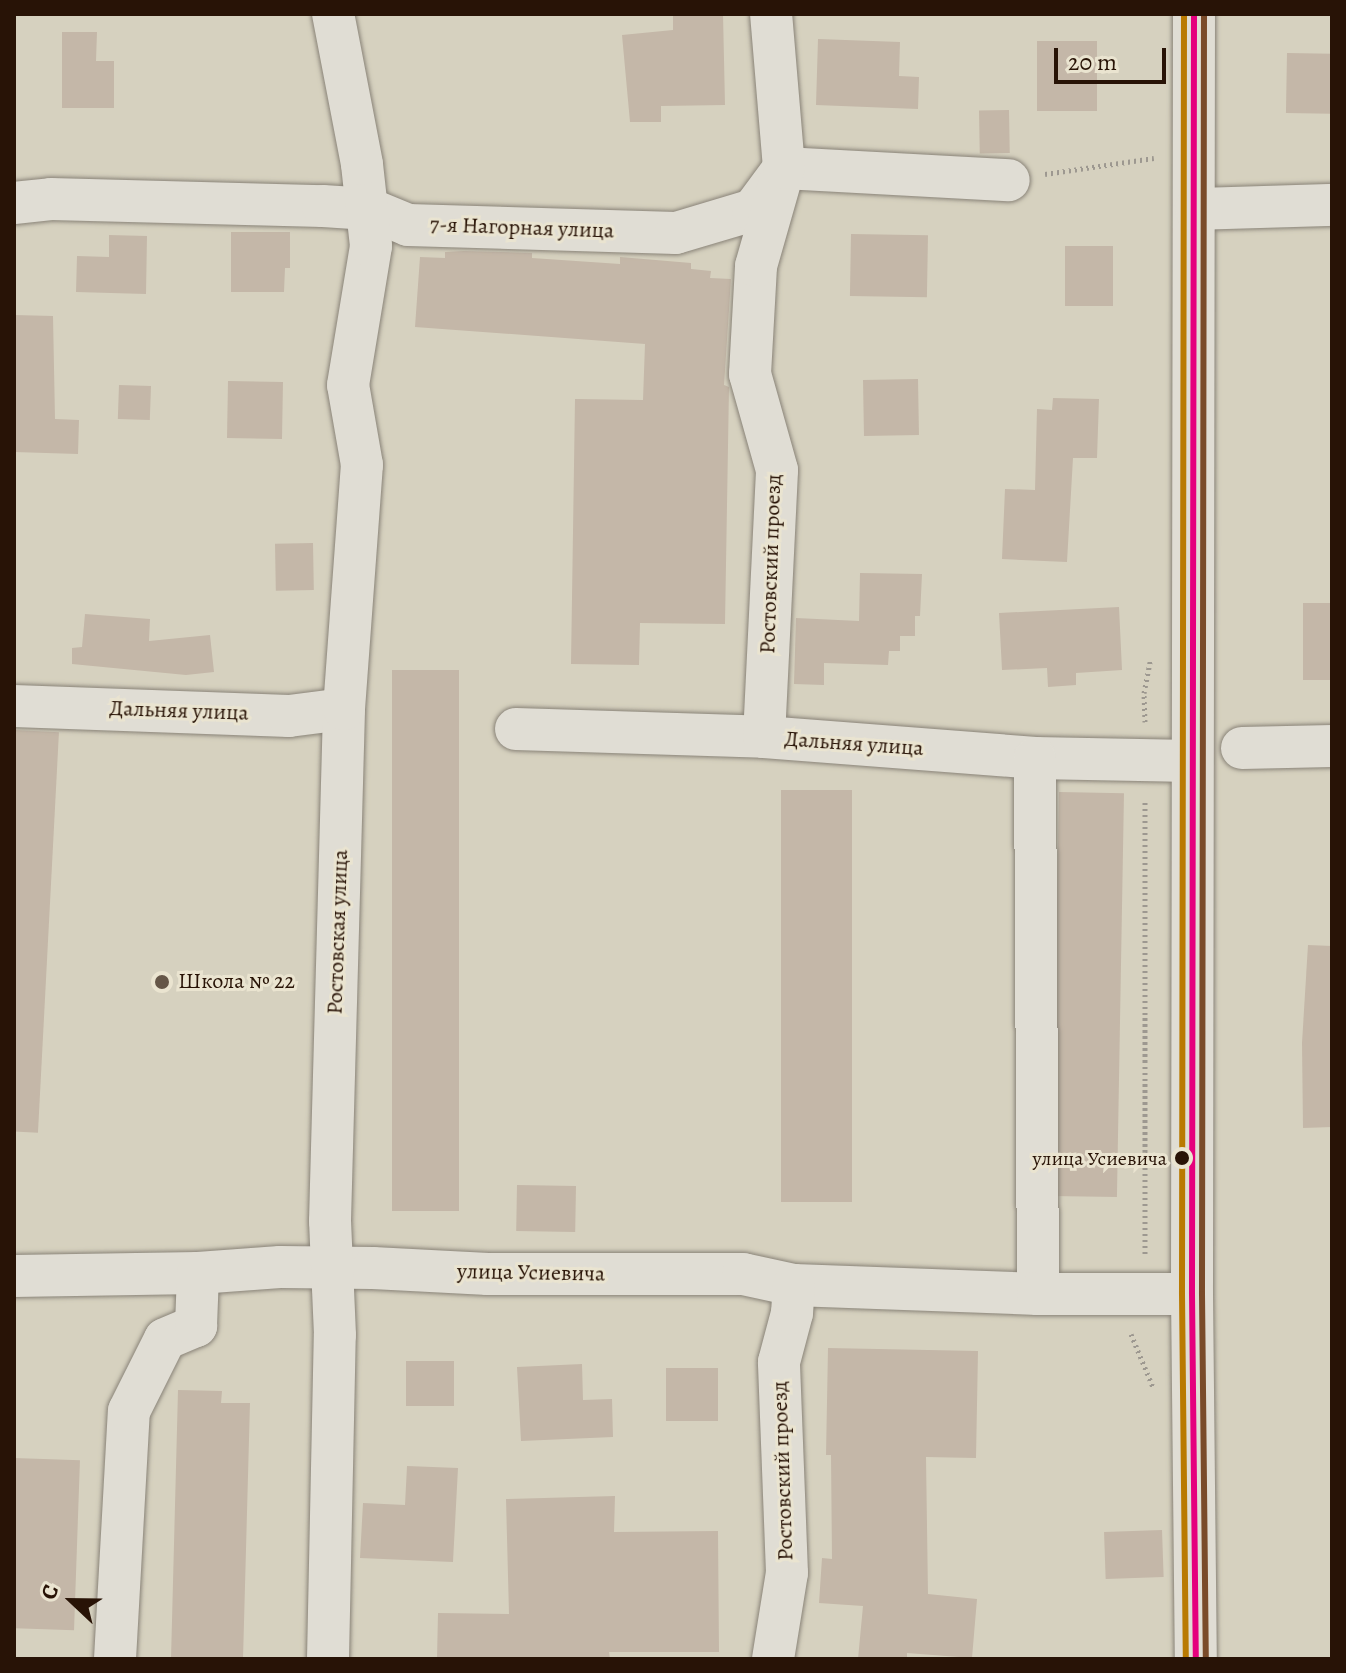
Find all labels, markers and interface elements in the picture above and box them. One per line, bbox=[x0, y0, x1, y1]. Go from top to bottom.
scale bar bbox=[1058, 32, 1170, 82]
text: 20 m bbox=[1068, 46, 1117, 78]
street label: 7-я Нагорная улица bbox=[429, 212, 615, 244]
street label: Ростовский проезд bbox=[755, 474, 787, 654]
street label: Дальняя улица bbox=[109, 695, 249, 727]
street label: Дальняя улица bbox=[784, 726, 924, 762]
street label: Ростовская улица bbox=[322, 849, 354, 1015]
place label: Школа № 22 bbox=[178, 969, 295, 995]
marker: Школа № 22 bbox=[153, 973, 171, 991]
place label: улица Усиевича bbox=[1032, 1146, 1167, 1170]
marker: улица Усиевича bbox=[1174, 1150, 1190, 1166]
street label: улица Усиевича bbox=[457, 1259, 605, 1287]
street label: Ростовский проезд bbox=[767, 1381, 799, 1561]
north arrow bbox=[32, 1561, 112, 1641]
text: С bbox=[33, 1580, 66, 1604]

